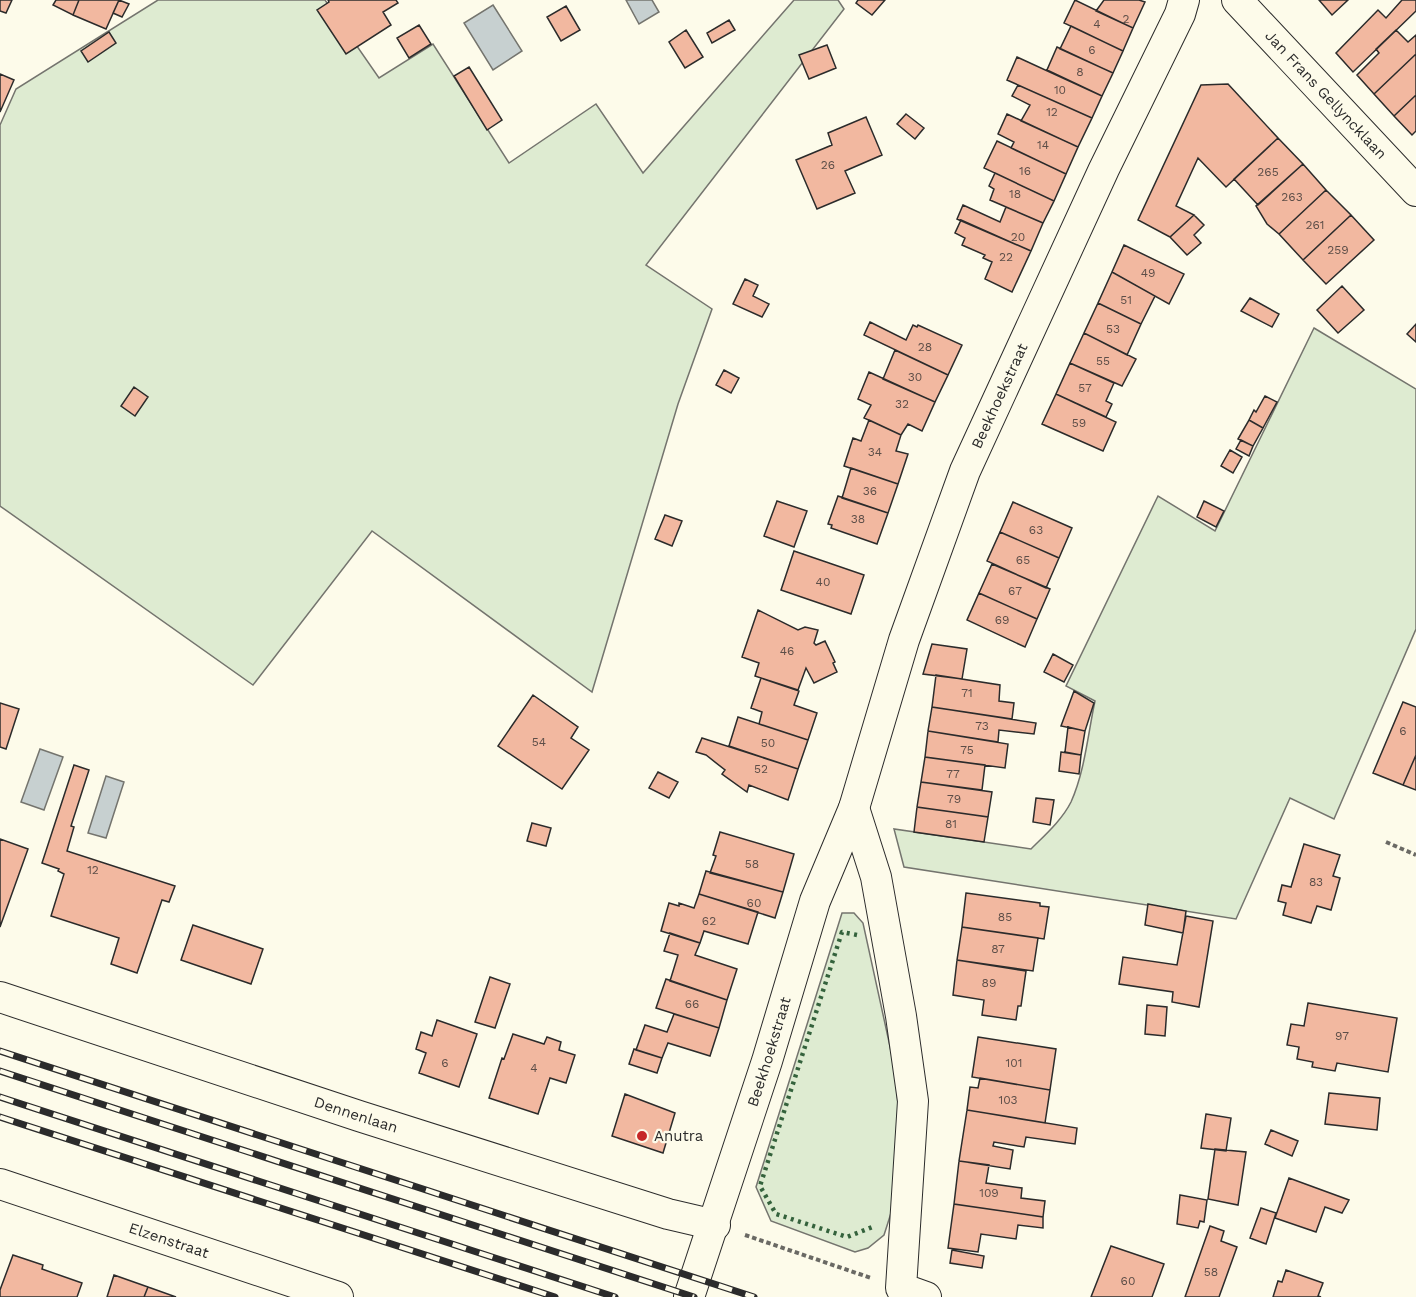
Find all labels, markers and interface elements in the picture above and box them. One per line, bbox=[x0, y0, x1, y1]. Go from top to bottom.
house number: 2 bbox=[1123, 12, 1130, 26]
house number: 4 bbox=[1093, 17, 1101, 31]
street label: Jan Frans Gellyncklaan bbox=[1261, 27, 1390, 163]
house number: 6 bbox=[1088, 43, 1096, 57]
house number: 8 bbox=[1076, 65, 1084, 79]
house number: 10 bbox=[1054, 83, 1066, 97]
house number: 12 bbox=[1046, 105, 1058, 119]
house number: 14 bbox=[1037, 138, 1049, 152]
house number: 26 bbox=[821, 158, 835, 172]
house number: 16 bbox=[1019, 164, 1031, 178]
house number: 265 bbox=[1257, 165, 1279, 179]
house number: 18 bbox=[1009, 187, 1021, 201]
house number: 263 bbox=[1281, 190, 1303, 204]
house number: 261 bbox=[1306, 218, 1324, 232]
house number: 20 bbox=[1011, 230, 1025, 244]
house number: 259 bbox=[1327, 243, 1349, 257]
house number: 22 bbox=[999, 250, 1013, 264]
house number: 49 bbox=[1141, 266, 1155, 280]
house number: 51 bbox=[1120, 293, 1132, 307]
house number: 53 bbox=[1106, 322, 1120, 336]
house number: 28 bbox=[918, 340, 932, 354]
street label: Beekhoekstraat bbox=[968, 340, 1032, 452]
house number: 55 bbox=[1096, 354, 1110, 368]
house number: 30 bbox=[908, 370, 922, 384]
house number: 57 bbox=[1078, 381, 1092, 395]
house number: 32 bbox=[895, 397, 909, 411]
house number: 59 bbox=[1072, 416, 1086, 430]
house number: 34 bbox=[868, 445, 882, 459]
house number: 36 bbox=[863, 484, 877, 498]
house number: 38 bbox=[851, 512, 865, 526]
house number: 63 bbox=[1029, 523, 1043, 537]
house number: 65 bbox=[1016, 553, 1030, 567]
house number: 40 bbox=[816, 575, 830, 589]
house number: 67 bbox=[1008, 584, 1022, 598]
house number: 69 bbox=[995, 613, 1009, 627]
house number: 46 bbox=[780, 644, 794, 658]
house number: 71 bbox=[961, 686, 973, 700]
house number: 73 bbox=[975, 719, 989, 733]
house number: 6 bbox=[1399, 724, 1407, 738]
house number: 54 bbox=[532, 735, 546, 749]
house number: 50 bbox=[761, 736, 775, 750]
house number: 75 bbox=[960, 743, 974, 757]
house number: 52 bbox=[754, 762, 768, 776]
house number: 77 bbox=[946, 767, 960, 781]
house number: 79 bbox=[947, 792, 961, 806]
house number: 81 bbox=[945, 817, 957, 831]
house number: 58 bbox=[745, 857, 759, 871]
house number: 12 bbox=[87, 863, 99, 877]
house number: 83 bbox=[1309, 875, 1323, 889]
house number: 60 bbox=[747, 896, 761, 910]
house number: 85 bbox=[998, 910, 1012, 924]
house number: 62 bbox=[702, 914, 716, 928]
house number: 87 bbox=[991, 942, 1005, 956]
house number: 89 bbox=[982, 976, 996, 990]
street label: Beekhoekstraat bbox=[744, 994, 795, 1109]
house number: 66 bbox=[685, 997, 699, 1011]
house number: 97 bbox=[1335, 1029, 1349, 1043]
house number: 6 bbox=[441, 1056, 449, 1070]
house number: 101 bbox=[1006, 1056, 1022, 1070]
house number: 4 bbox=[530, 1061, 538, 1075]
street label: Dennenlaan bbox=[312, 1093, 400, 1137]
house number: 103 bbox=[999, 1093, 1017, 1107]
place label: Anutra bbox=[654, 1127, 704, 1145]
marker: Anutra bbox=[635, 1129, 649, 1143]
house number: 109 bbox=[979, 1186, 999, 1200]
street label: Elzenstraat bbox=[127, 1219, 212, 1262]
house number: 58 bbox=[1204, 1265, 1218, 1279]
house number: 60 bbox=[1121, 1274, 1135, 1288]

